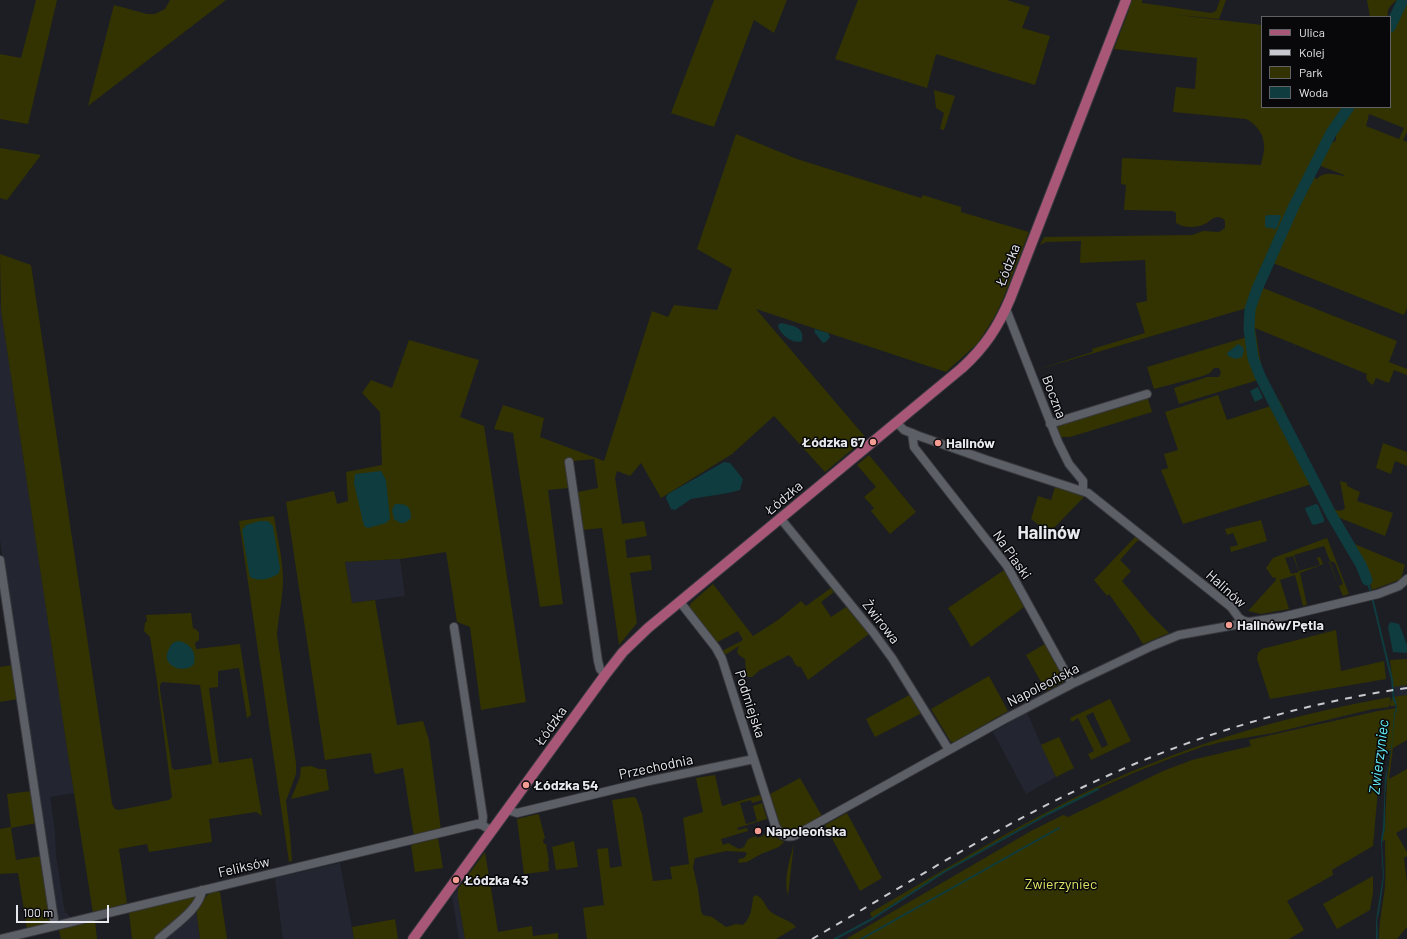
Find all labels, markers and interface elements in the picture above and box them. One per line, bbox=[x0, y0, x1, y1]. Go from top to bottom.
legend bbox=[1261, 16, 1391, 108]
text: Ulica bbox=[1299, 25, 1325, 39]
text: Kolej bbox=[1299, 45, 1325, 59]
text: Park bbox=[1299, 65, 1323, 79]
text: Woda bbox=[1299, 85, 1328, 99]
street label: Łódzka bbox=[992, 242, 1024, 288]
street label: Boczna bbox=[1038, 373, 1070, 421]
place label: Łódzka 67 bbox=[802, 434, 865, 450]
place label: Halinów bbox=[946, 435, 995, 451]
marker: Łódzka 67 bbox=[868, 437, 878, 447]
marker: Halinów bbox=[933, 438, 943, 448]
street label: Łódzka bbox=[762, 477, 806, 519]
district label: Halinów bbox=[1017, 522, 1081, 544]
street label: Na Piaski bbox=[989, 527, 1035, 583]
street label: Halinów bbox=[1203, 567, 1249, 611]
street label: Żwirowa bbox=[859, 597, 903, 647]
place label: Halinów/Pętla bbox=[1237, 617, 1324, 633]
marker: Halinów/Pętla bbox=[1224, 620, 1234, 630]
street label: Napoleońska bbox=[1004, 660, 1082, 710]
street label: Podmiejska bbox=[731, 668, 769, 740]
street label: Łódzka bbox=[532, 703, 570, 749]
water label: Zwierzyniec bbox=[1365, 719, 1393, 795]
street label: Przechodnia bbox=[617, 751, 695, 783]
place label: Łódzka 54 bbox=[534, 777, 598, 793]
marker: Łódzka 54 bbox=[521, 780, 531, 790]
place label: Napoleońska bbox=[766, 823, 846, 839]
marker: Napoleońska bbox=[753, 826, 763, 836]
street label: Feliksów bbox=[216, 853, 272, 881]
place label: Łódzka 43 bbox=[464, 872, 528, 888]
marker: Łódzka 43 bbox=[451, 875, 461, 885]
park label: Zwierzyniec bbox=[1025, 876, 1097, 892]
scale bar bbox=[18, 897, 111, 923]
text: 100 m bbox=[23, 905, 53, 919]

